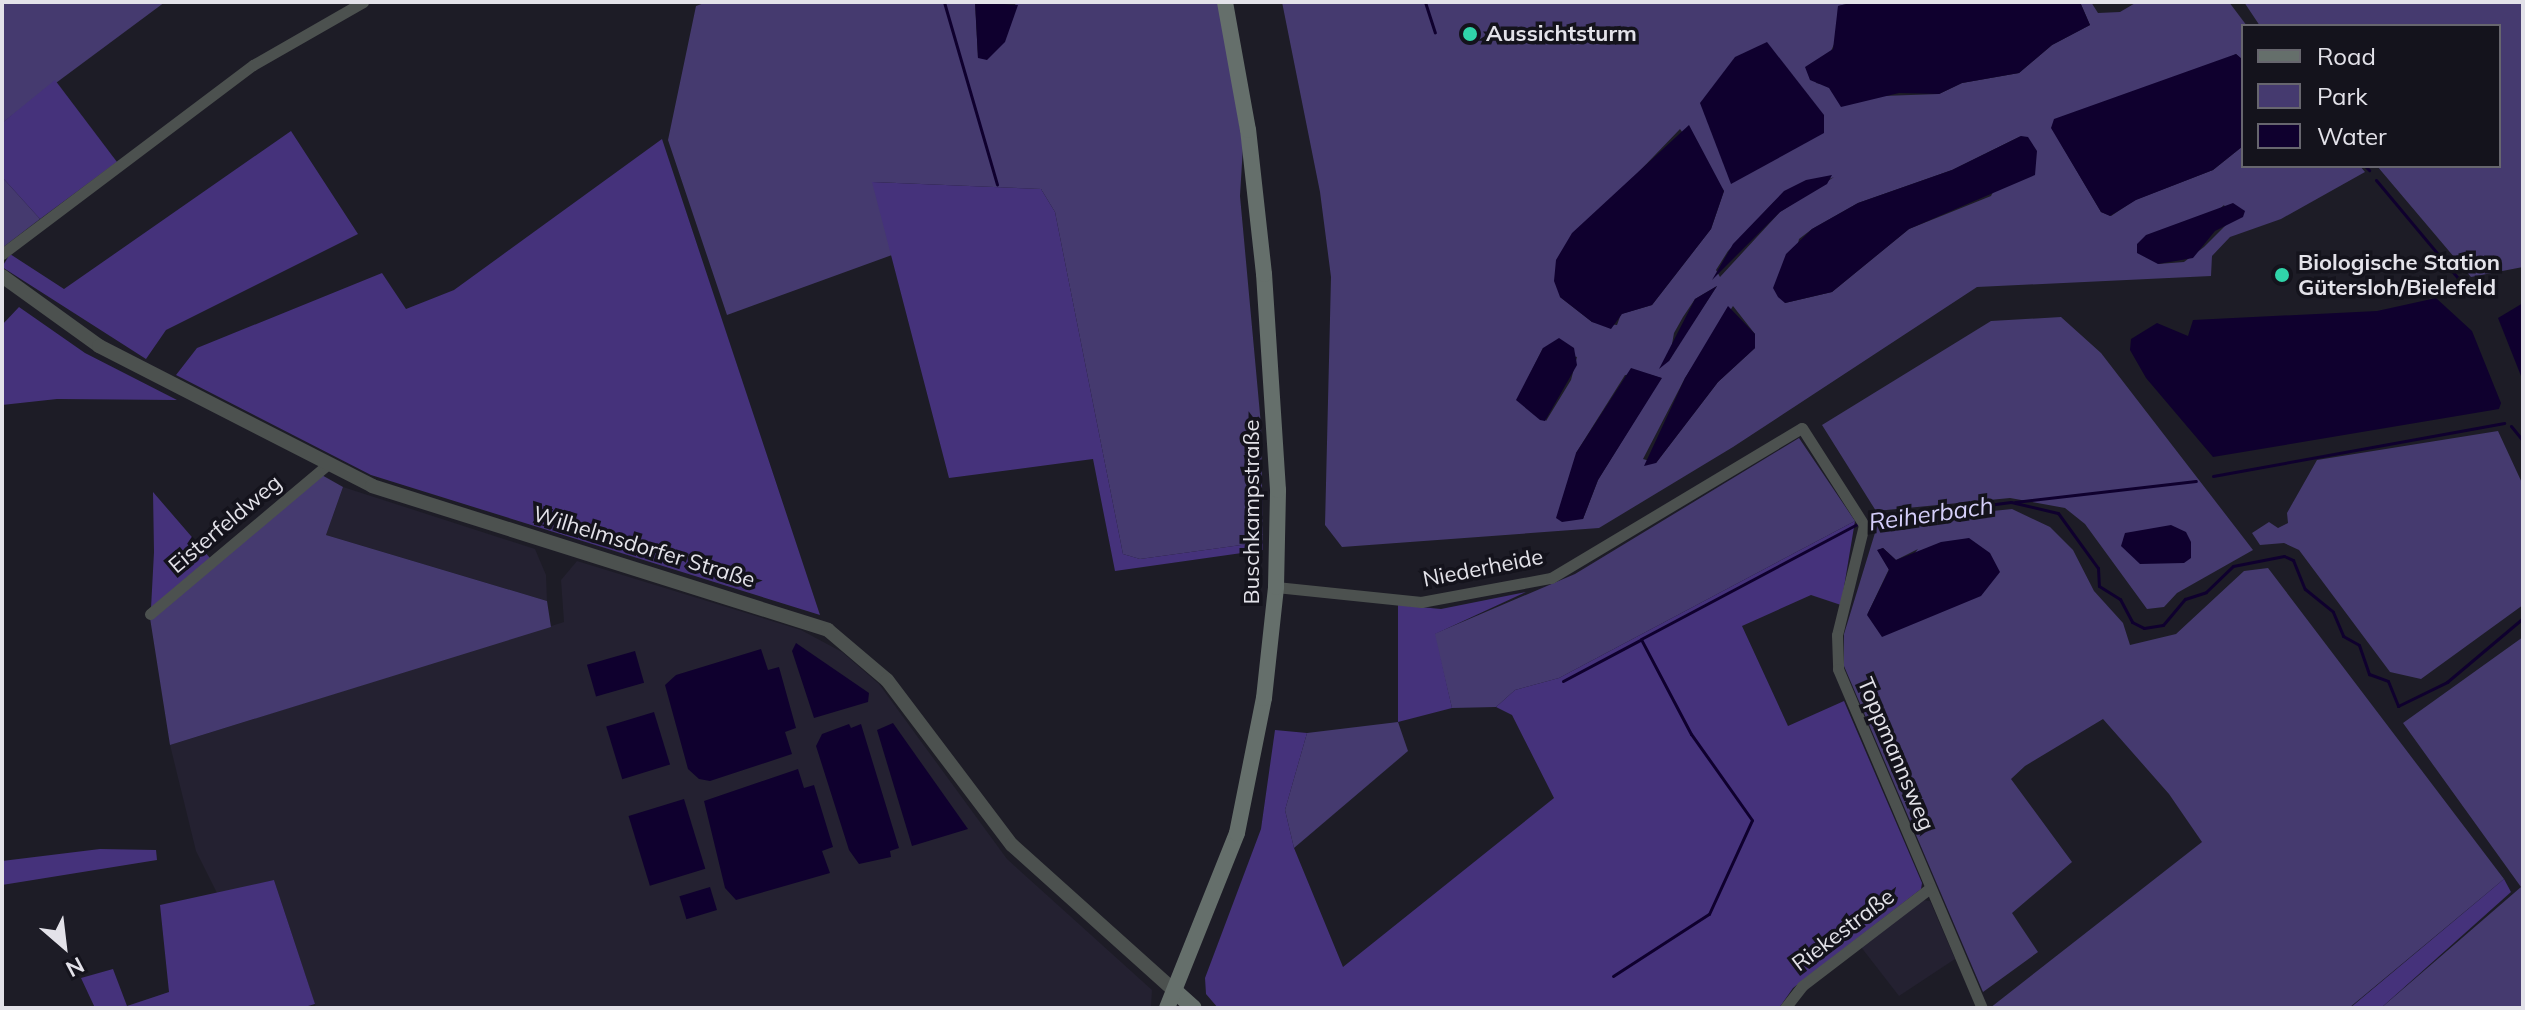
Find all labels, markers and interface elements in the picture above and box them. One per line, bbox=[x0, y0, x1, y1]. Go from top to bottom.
place label: Aussichtsturm bbox=[1486, 21, 1637, 47]
legend bbox=[2241, 24, 2501, 168]
marker: Aussichtsturm bbox=[1461, 25, 1479, 43]
text: Road bbox=[2317, 41, 2376, 71]
text: Park bbox=[2317, 81, 2368, 111]
text: Water bbox=[2317, 121, 2387, 151]
place label: Biologische Station Gütersloh/Bielefeld bbox=[2298, 249, 2500, 300]
marker: Biologische Station Gütersloh/Bielefeld bbox=[2273, 266, 2291, 284]
street label: Buschkampstraße bbox=[1239, 420, 1265, 604]
street label: Eisterfeldweg bbox=[163, 469, 287, 579]
water label: Reiherbach bbox=[1867, 491, 1995, 537]
street label: Wilhelmsdorfer Straße bbox=[530, 501, 758, 593]
street label: Niederheide bbox=[1421, 543, 1545, 593]
street label: Toppmannsweg bbox=[1852, 673, 1940, 835]
street label: Riekestraße bbox=[1787, 883, 1899, 977]
north arrow bbox=[24, 906, 104, 986]
text: N bbox=[61, 951, 89, 983]

